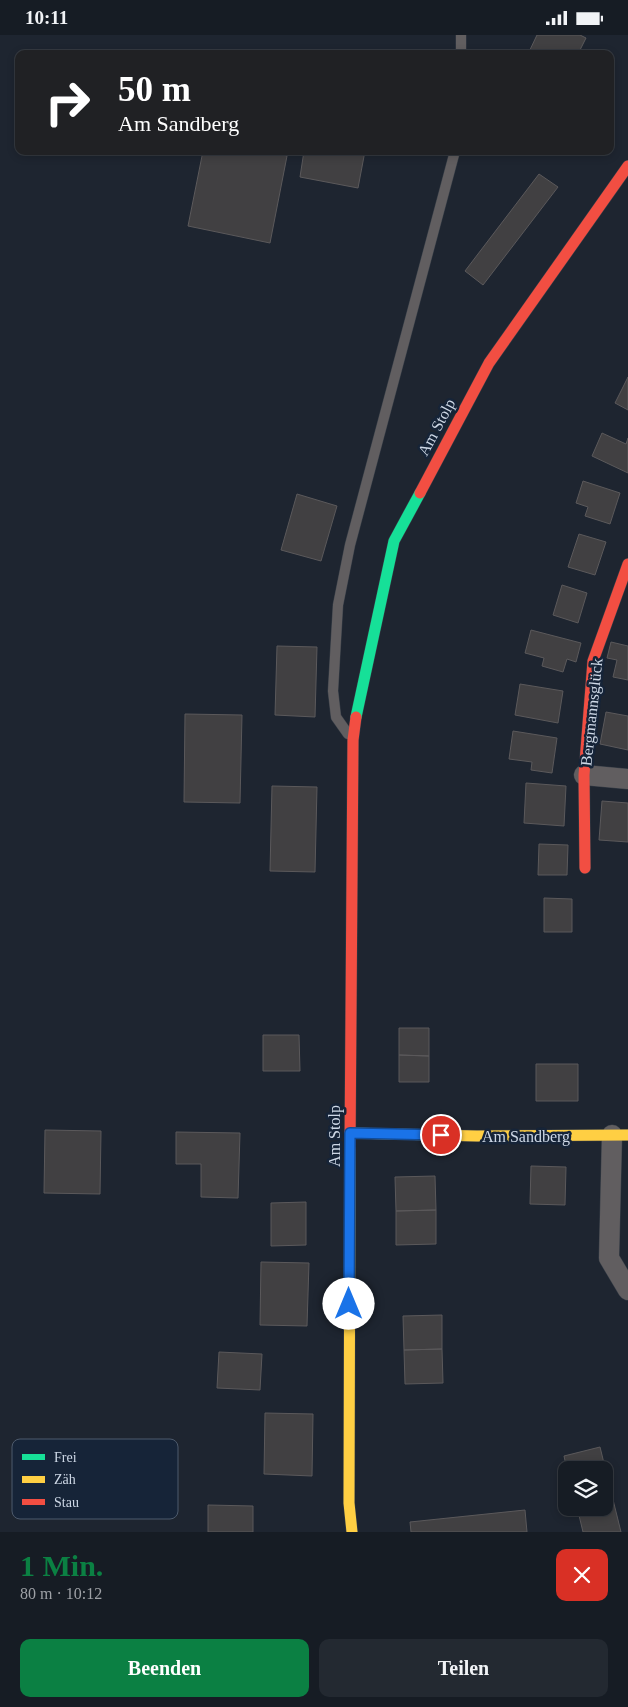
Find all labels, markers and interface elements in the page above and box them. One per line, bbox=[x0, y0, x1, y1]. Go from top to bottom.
text: 10:11 bbox=[25, 7, 68, 28]
icon: right bbox=[35, 70, 100, 135]
text: 50 m bbox=[118, 70, 191, 109]
text: Am Sandberg bbox=[118, 111, 239, 136]
street label: Am Stolp bbox=[414, 396, 459, 459]
street label: Bergmannsglück bbox=[577, 657, 607, 767]
street label: Am Stolp bbox=[326, 1105, 344, 1167]
pin bbox=[420, 1114, 462, 1156]
icon: arrive bbox=[427, 1121, 455, 1149]
street label: Am Sandberg bbox=[482, 1128, 570, 1146]
position arrow bbox=[322, 1277, 374, 1329]
legend bbox=[12, 1439, 178, 1519]
text: Frei bbox=[54, 1450, 77, 1465]
map controls bbox=[558, 1461, 613, 1516]
button: layers bbox=[558, 1461, 613, 1516]
text: Zäh bbox=[54, 1472, 76, 1487]
text: Stau bbox=[54, 1495, 79, 1510]
text: 1 Min. bbox=[20, 1549, 103, 1582]
button: close bbox=[556, 1549, 608, 1601]
text: 80 m · 10:12 bbox=[20, 1585, 102, 1602]
button: Beenden bbox=[20, 1639, 309, 1697]
button: Teilen bbox=[319, 1639, 608, 1697]

